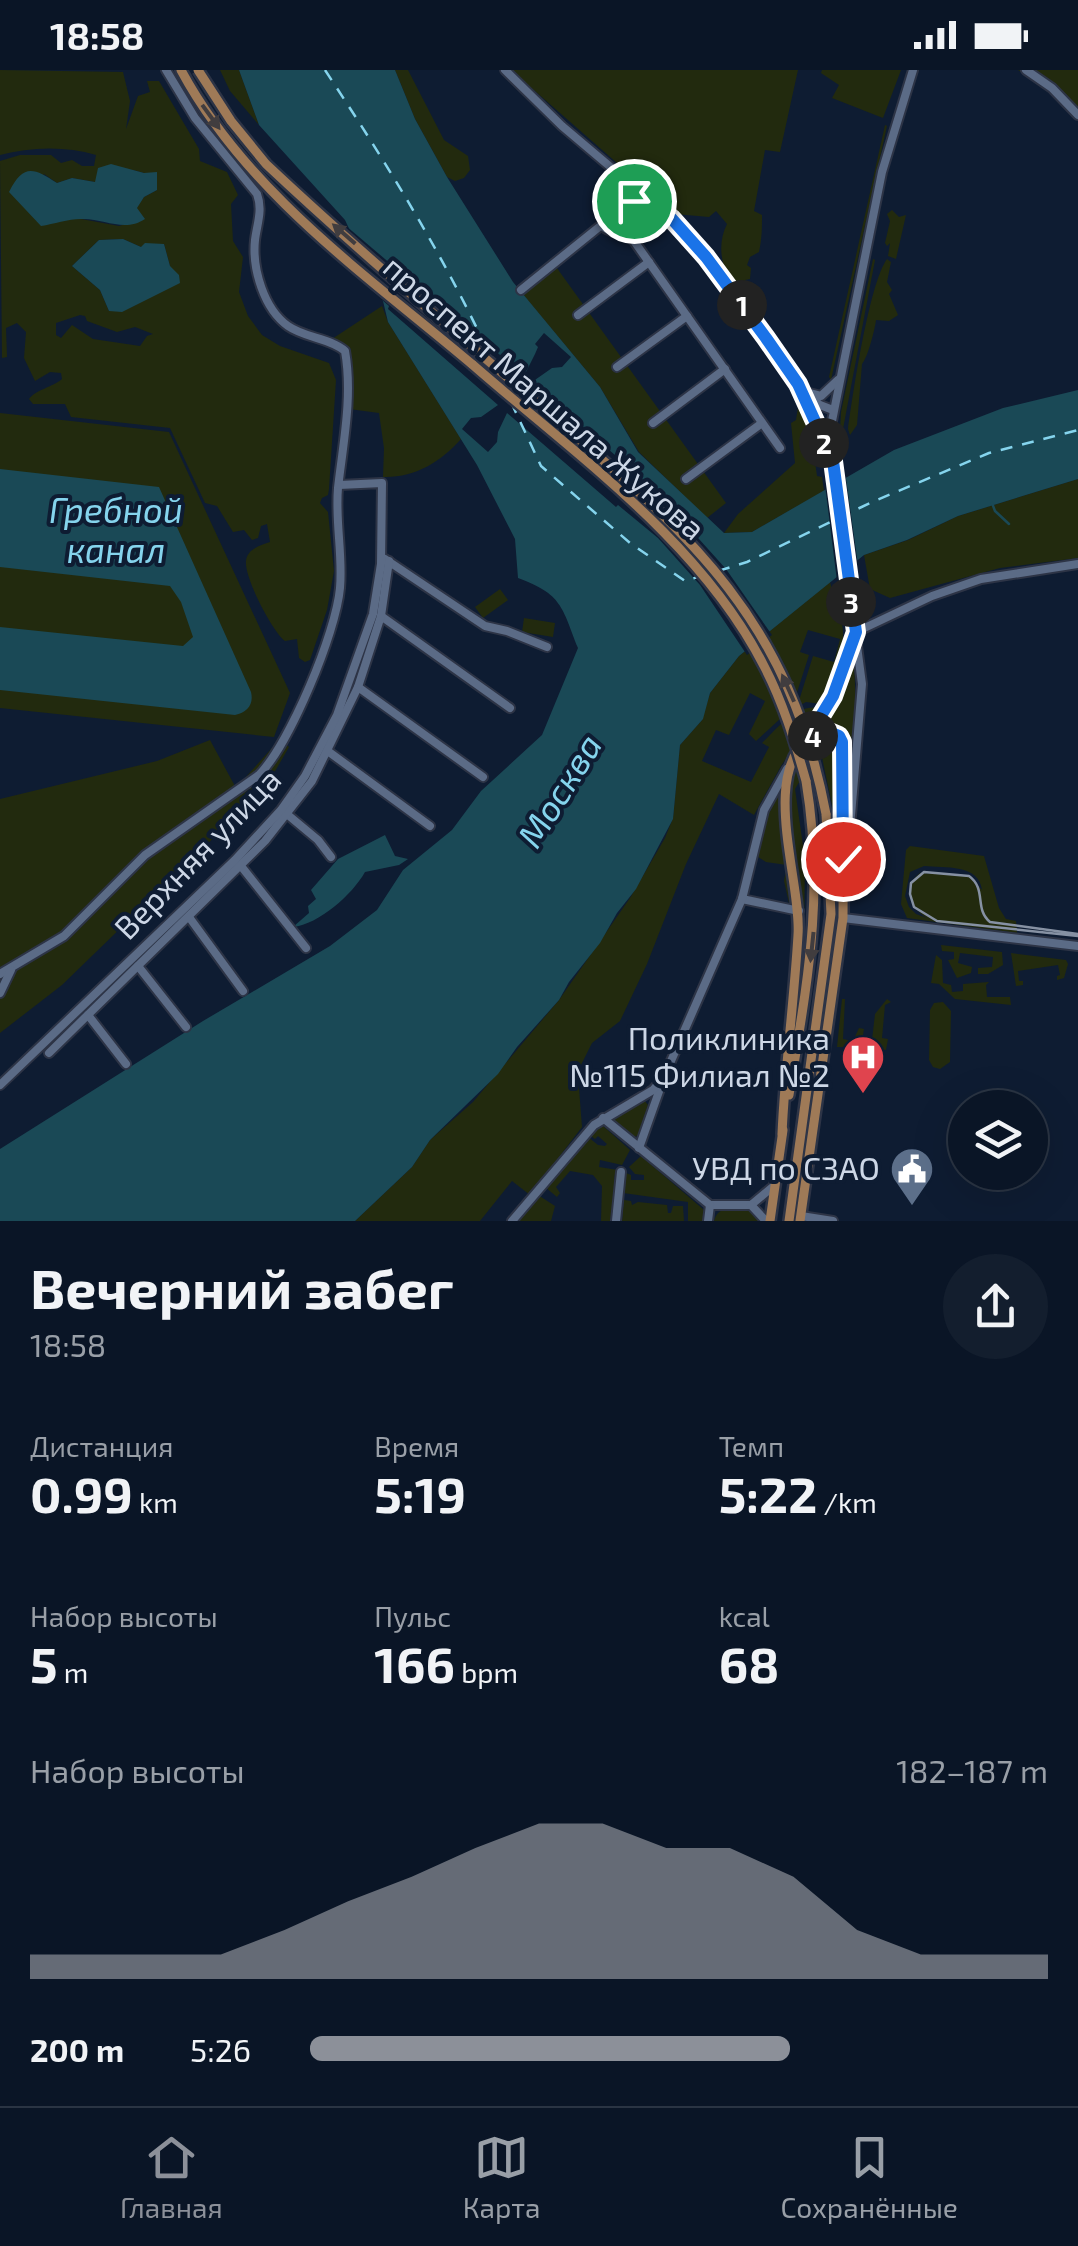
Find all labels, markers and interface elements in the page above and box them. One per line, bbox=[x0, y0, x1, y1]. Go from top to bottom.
text: 18:58 bbox=[50, 12, 145, 58]
one-way arrow bbox=[201, 104, 220, 131]
pin bbox=[592, 159, 677, 244]
icon: arrive bbox=[607, 174, 662, 229]
one-way arrow bbox=[332, 224, 357, 246]
street label: проспект Маршала Жукова bbox=[376, 246, 714, 547]
pin: 1 bbox=[717, 280, 767, 330]
text: 1 bbox=[736, 288, 748, 322]
pin: 2 bbox=[799, 418, 849, 468]
text: 2 bbox=[816, 426, 832, 460]
water label: Гребной канал bbox=[49, 488, 183, 570]
pin: 3 bbox=[826, 577, 876, 627]
text: 3 bbox=[843, 585, 859, 619]
one-way arrow bbox=[780, 673, 796, 702]
pin: 4 bbox=[788, 711, 838, 761]
text: 4 bbox=[804, 719, 822, 753]
water label: Москва bbox=[507, 726, 609, 854]
street label: Верхняя улица bbox=[106, 759, 288, 947]
pin bbox=[801, 817, 886, 902]
icon: check bbox=[816, 832, 871, 887]
one-way arrow bbox=[804, 932, 820, 964]
place label: Поликлиника №115 Филиал №2 bbox=[569, 1018, 830, 1093]
hospital icon: Поликлиника №115 Филиал №2 bbox=[840, 1034, 886, 1095]
map controls bbox=[948, 1090, 1048, 1190]
button: layers bbox=[948, 1090, 1048, 1190]
public building icon: УВД по СЗАО bbox=[889, 1146, 935, 1207]
place label: УВД по СЗАО bbox=[692, 1148, 880, 1186]
text: Вечерний забег bbox=[30, 1254, 454, 1320]
button: share bbox=[943, 1254, 1048, 1359]
text: 18:58 bbox=[30, 1325, 106, 1363]
text: Дистанция bbox=[30, 1429, 173, 1463]
text: Время bbox=[374, 1429, 459, 1463]
text: Темп bbox=[719, 1429, 784, 1463]
text: 0.99 bbox=[30, 1463, 133, 1523]
text: 5:19 bbox=[374, 1463, 466, 1523]
text: 5:22 bbox=[719, 1463, 817, 1523]
text: km bbox=[133, 1485, 178, 1519]
text: /km bbox=[817, 1485, 877, 1519]
text: Набор высоты bbox=[30, 1599, 218, 1633]
text: Пульс bbox=[374, 1599, 451, 1633]
text: kcal bbox=[719, 1599, 770, 1633]
text: 5 bbox=[30, 1633, 58, 1693]
text: 166 bbox=[374, 1633, 455, 1693]
text: 68 bbox=[719, 1633, 779, 1693]
text: m bbox=[58, 1655, 88, 1689]
text: bpm bbox=[455, 1655, 518, 1689]
text: Набор высоты bbox=[30, 1751, 245, 1789]
text: 182–187 m bbox=[896, 1751, 1048, 1789]
text: 200 m bbox=[30, 2030, 124, 2068]
text: 5:26 bbox=[190, 2030, 251, 2068]
tab: Главная bbox=[120, 2130, 223, 2224]
tab: Карта bbox=[463, 2130, 541, 2224]
tab: Сохранённые bbox=[781, 2130, 958, 2224]

